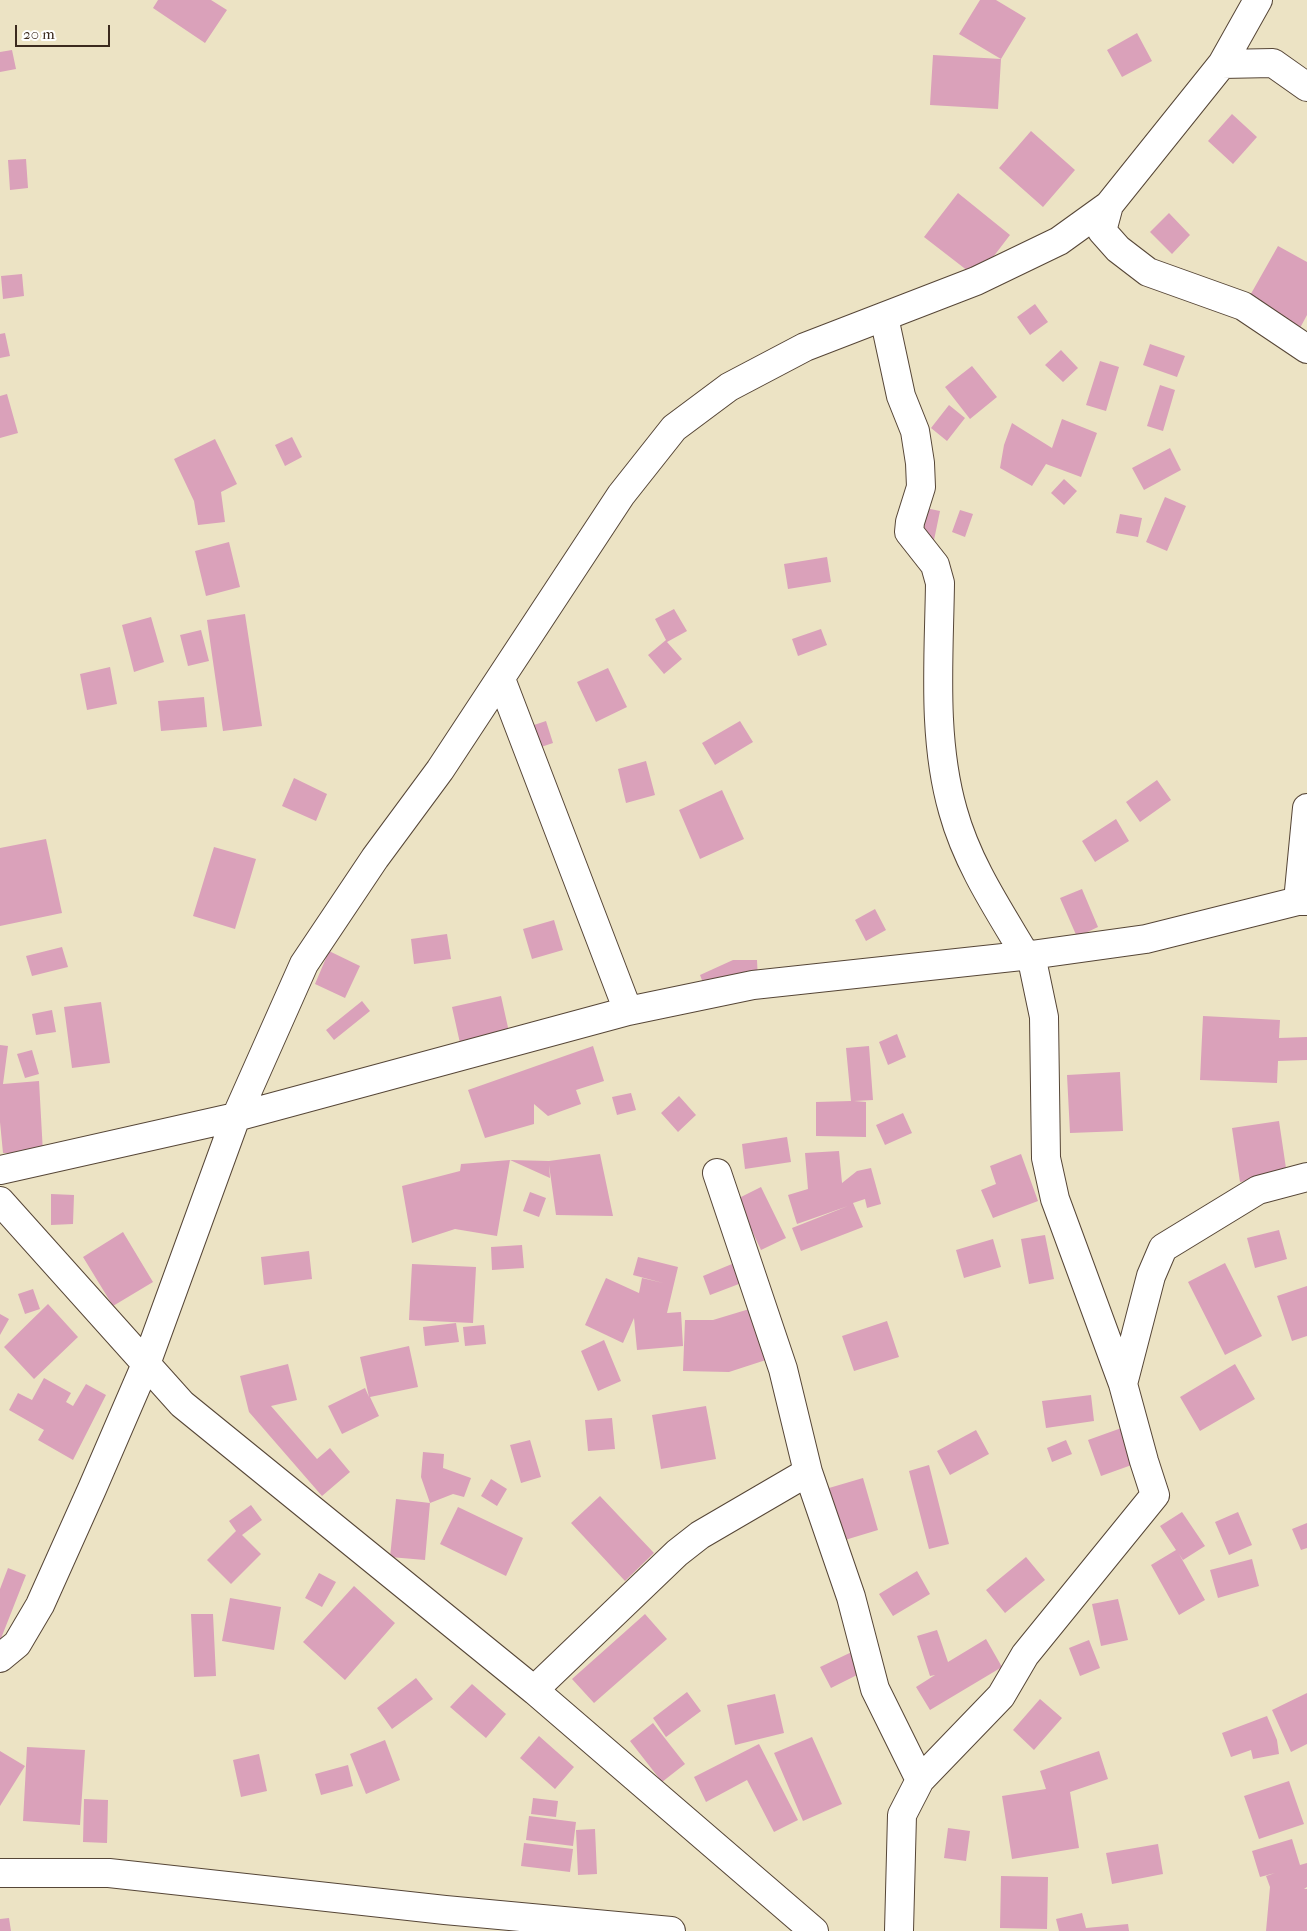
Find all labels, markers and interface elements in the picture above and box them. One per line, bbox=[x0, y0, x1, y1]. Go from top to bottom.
scale bar bbox=[18, 15, 112, 47]
text: 20 m bbox=[23, 25, 55, 43]

